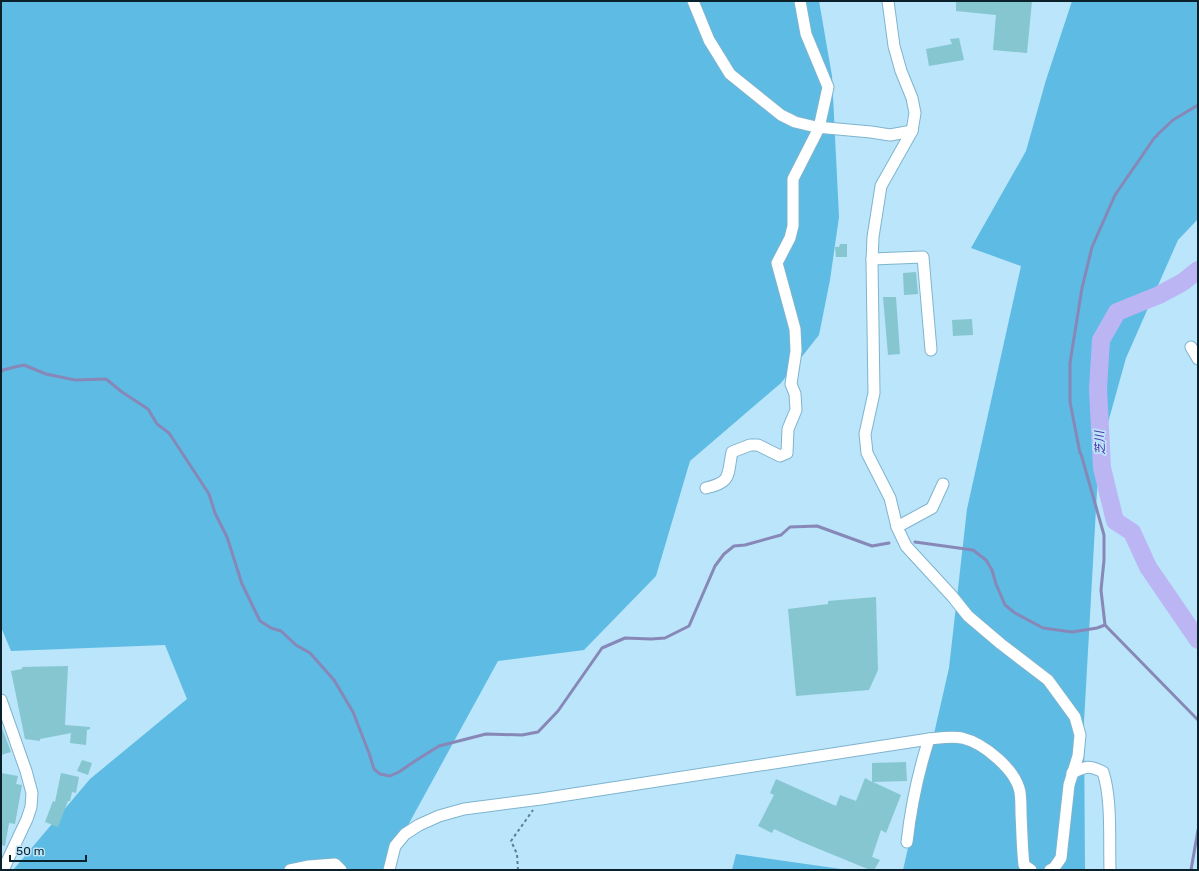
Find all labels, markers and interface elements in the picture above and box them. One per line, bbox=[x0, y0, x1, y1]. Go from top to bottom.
water label: 芝川 bbox=[1092, 429, 1108, 455]
scale bar bbox=[10, 837, 86, 863]
text: 50 m bbox=[16, 844, 44, 858]

